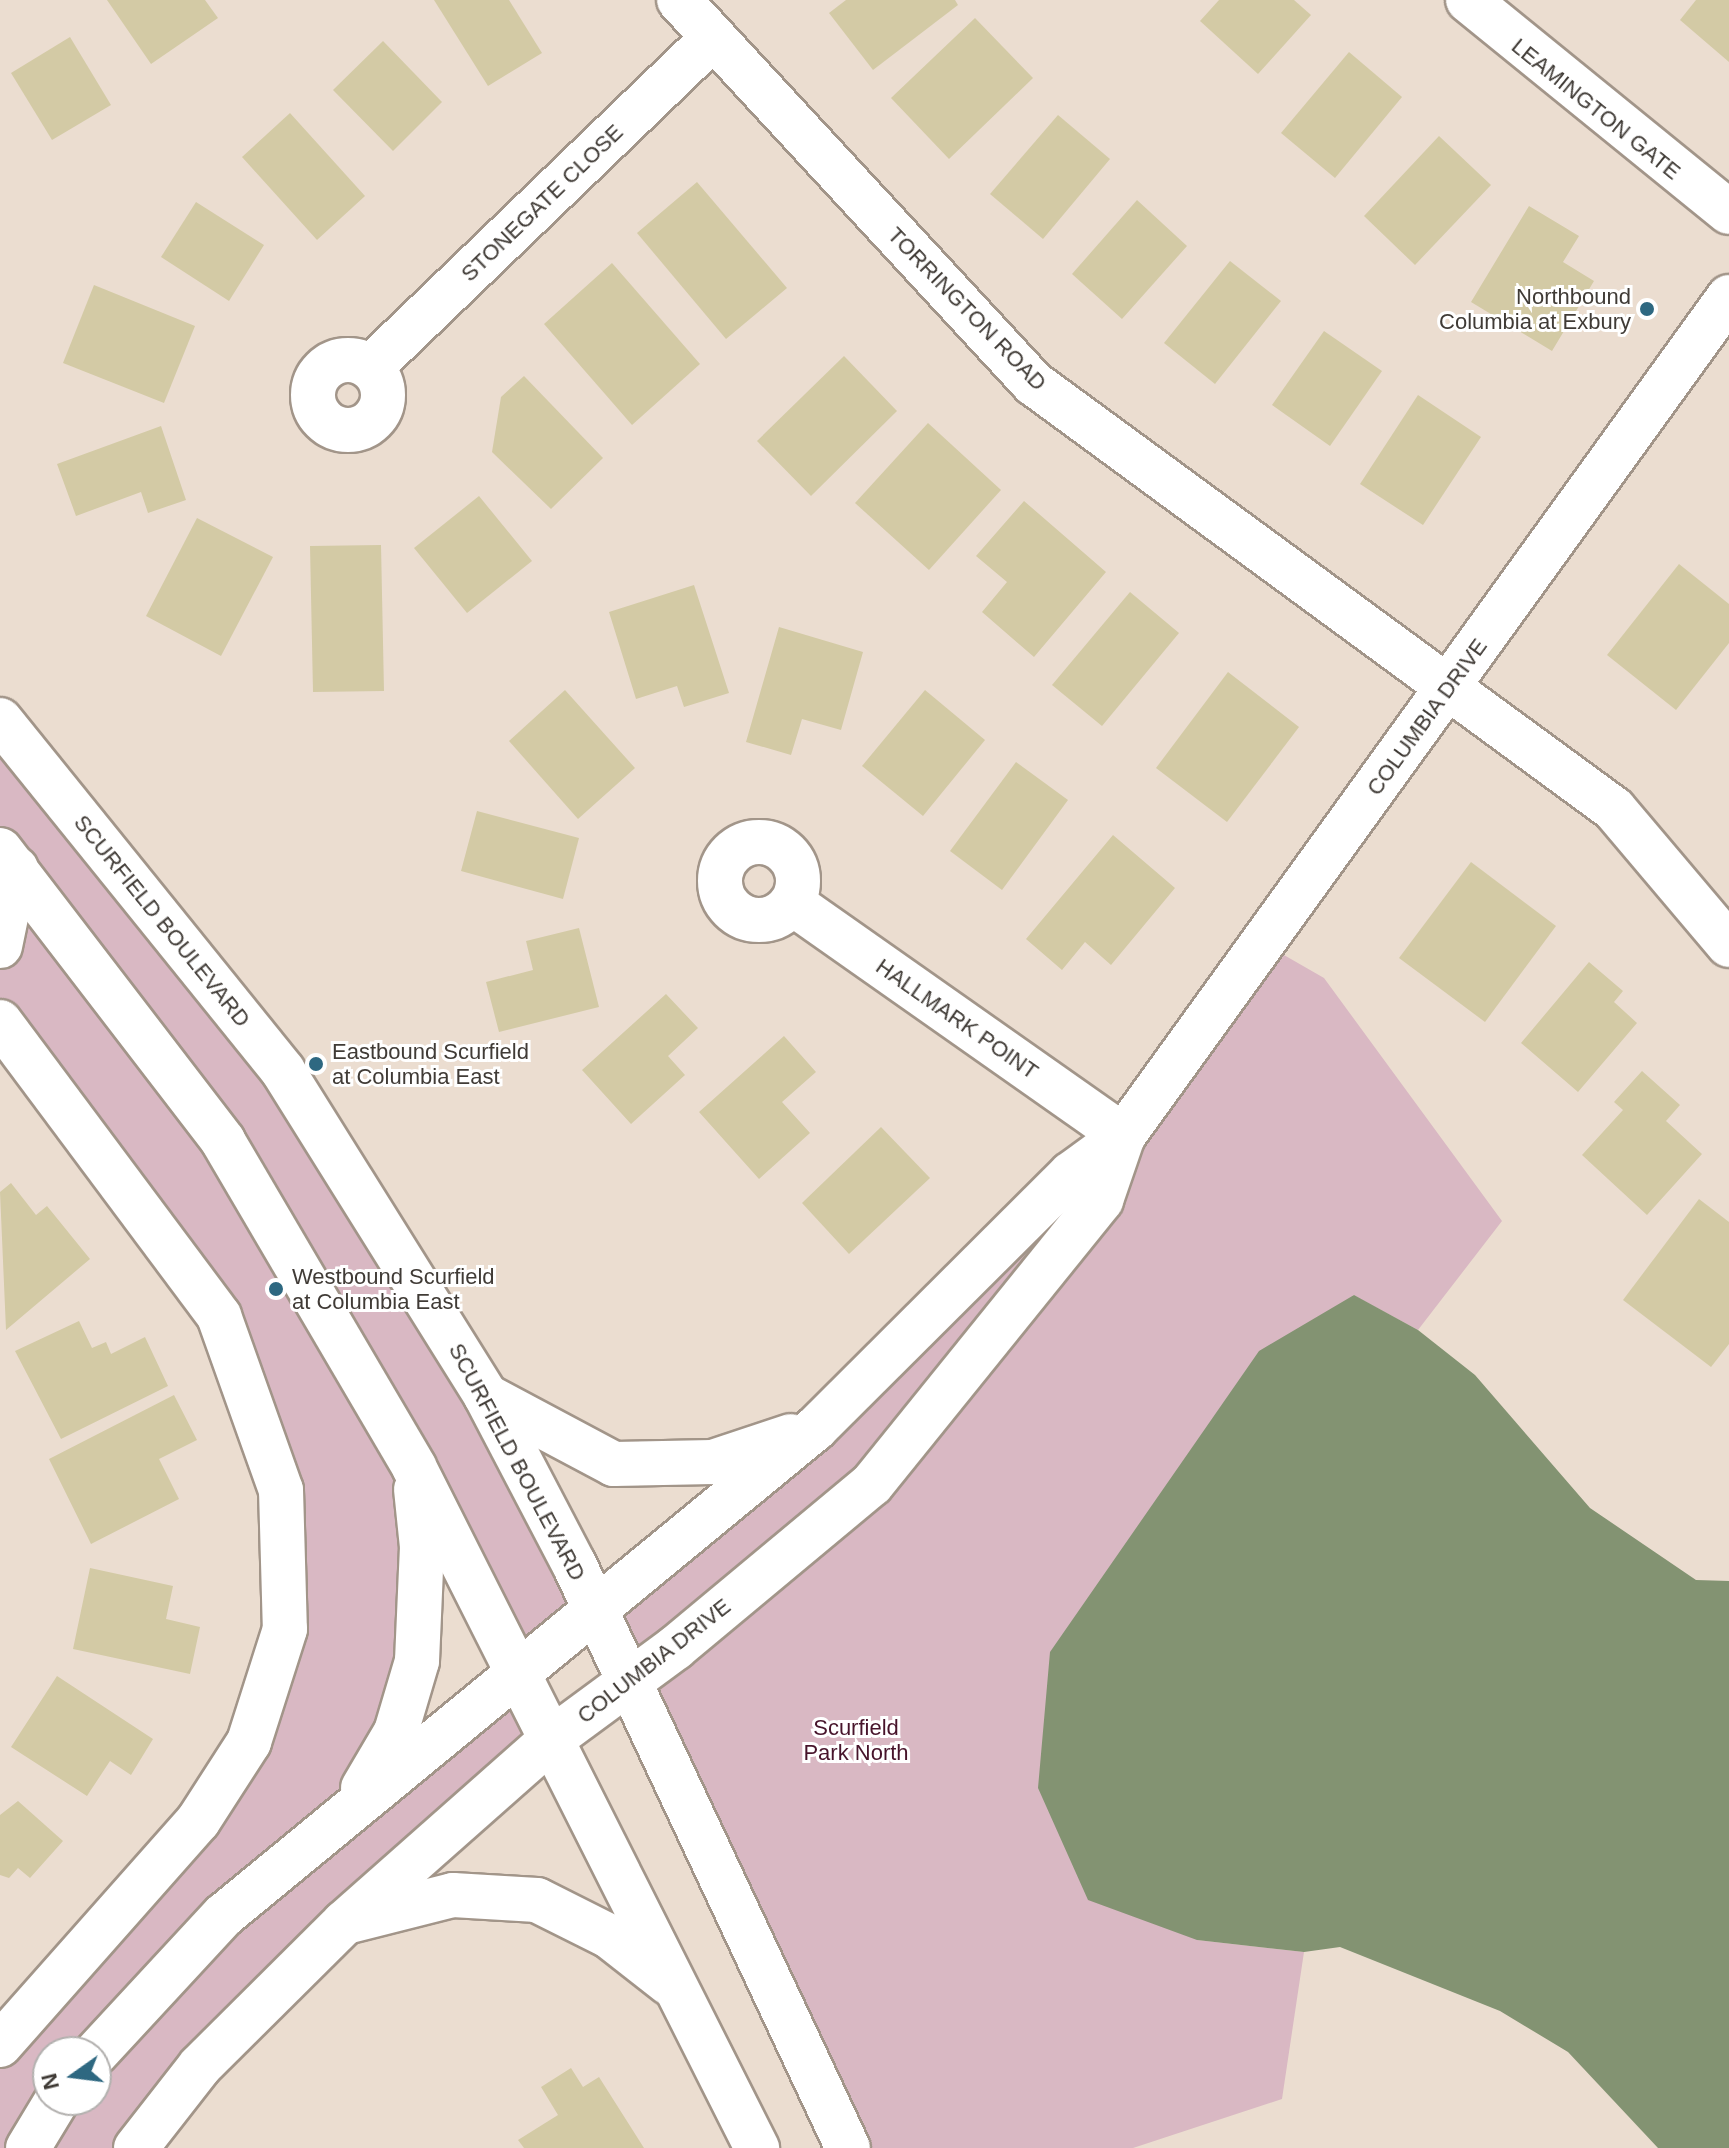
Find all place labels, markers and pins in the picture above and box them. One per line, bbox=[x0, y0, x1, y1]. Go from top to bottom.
place label: Northbound Columbia at Exbury bbox=[1439, 283, 1631, 334]
marker: Northbound Columbia at Exbury bbox=[1638, 300, 1656, 318]
place label: Eastbound Scurfield at Columbia East bbox=[332, 1038, 529, 1090]
marker: Eastbound Scurfield at Columbia East bbox=[307, 1055, 325, 1073]
place label: Westbound Scurfield at Columbia East bbox=[292, 1263, 495, 1314]
marker: Westbound Scurfield at Columbia East bbox=[267, 1280, 285, 1298]

